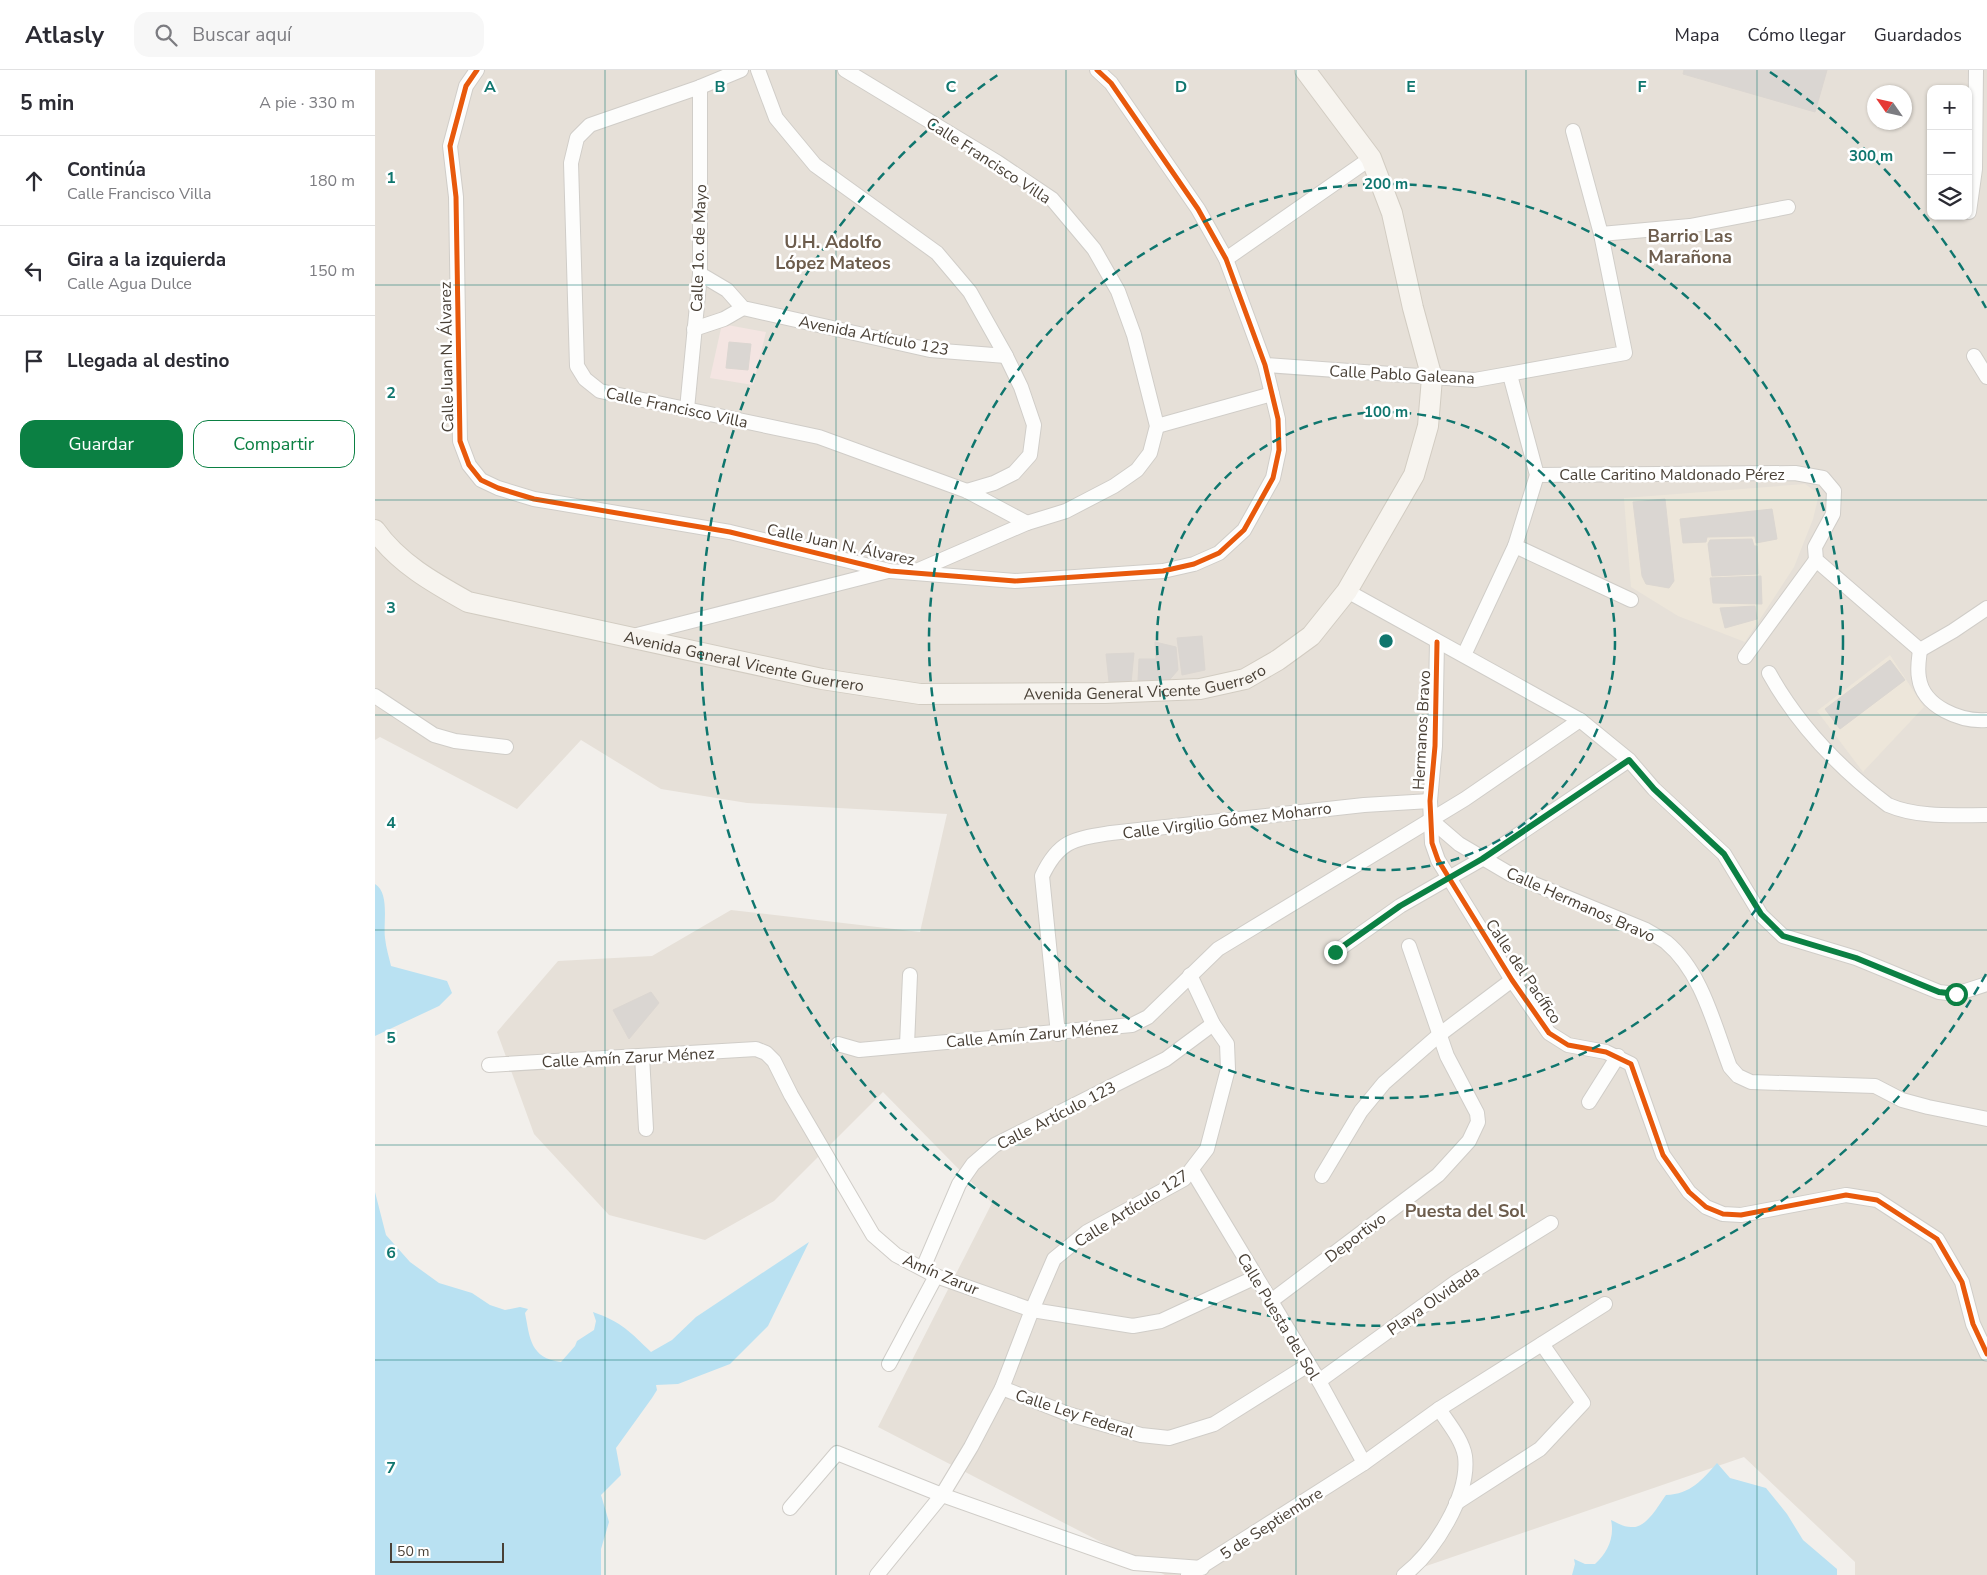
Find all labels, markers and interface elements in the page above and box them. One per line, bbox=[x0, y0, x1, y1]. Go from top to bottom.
search box bbox=[134, 12, 484, 57]
text: Atlasly bbox=[25, 19, 104, 51]
icon: search bbox=[152, 21, 180, 49]
text: Buscar aquí bbox=[192, 22, 292, 48]
text: Mapa bbox=[1675, 23, 1720, 47]
text: Cómo llegar bbox=[1748, 23, 1846, 47]
text: Guardados bbox=[1874, 23, 1962, 47]
text: A bbox=[484, 76, 496, 98]
text: B bbox=[714, 76, 726, 98]
text: C bbox=[946, 76, 957, 98]
text: D bbox=[1175, 76, 1187, 98]
text: E bbox=[1406, 76, 1416, 98]
text: F bbox=[1638, 76, 1647, 98]
north arrow bbox=[1867, 85, 1912, 130]
map controls bbox=[1927, 85, 1972, 220]
button: + bbox=[1927, 85, 1972, 130]
text: 5 min bbox=[20, 89, 74, 117]
text: A pie · 330 m bbox=[259, 92, 355, 114]
street label: Calle Francisco Villa bbox=[922, 112, 1055, 209]
button: − bbox=[1927, 130, 1972, 175]
text: 300 m bbox=[1849, 146, 1893, 166]
text: Continúa bbox=[67, 157, 146, 183]
icon: ahead bbox=[20, 167, 48, 195]
text: 1 bbox=[386, 167, 396, 189]
text: 180 m bbox=[308, 170, 355, 192]
text: 200 m bbox=[1364, 174, 1408, 194]
button: layers bbox=[1927, 175, 1972, 220]
text: Calle Francisco Villa bbox=[67, 183, 212, 205]
street label: Calle 1o. de Mayo bbox=[686, 184, 712, 312]
district label: Barrio Las Marañona bbox=[1648, 224, 1733, 269]
district label: U.H. Adolfo López Mateos bbox=[775, 230, 891, 275]
text: Gira a la izquierda bbox=[67, 247, 226, 273]
icon: left bbox=[20, 257, 48, 285]
text: 150 m bbox=[308, 260, 355, 282]
text: Calle Agua Dulce bbox=[67, 273, 192, 295]
street label: Calle Juan N. Álvarez bbox=[435, 281, 459, 433]
street label: Avenida Artículo 123 bbox=[797, 311, 951, 361]
icon: arrive bbox=[20, 347, 48, 375]
text: Llegada al destino bbox=[67, 348, 229, 374]
street label: Calle Pablo Galeana bbox=[1329, 360, 1475, 390]
text: 2 bbox=[386, 382, 396, 404]
street label: Calle Francisco Villa bbox=[604, 382, 750, 434]
text: 100 m bbox=[1364, 402, 1408, 422]
button: Guardar bbox=[20, 420, 183, 468]
button: Compartir bbox=[193, 420, 355, 468]
street label: Calle Caritino Maldonado Pérez bbox=[1559, 464, 1785, 486]
street label: Calle Juan N. Álvarez bbox=[765, 519, 917, 571]
text: 3 bbox=[386, 597, 396, 619]
street label: Avenida General Vicente Guerrero bbox=[622, 626, 866, 697]
centre of rings bbox=[1377, 632, 1395, 650]
street label: Avenida General Vicente Guerrero bbox=[1023, 659, 1270, 705]
street label: Hermanos Bravo bbox=[1408, 669, 1436, 791]
street label: Calle Virgilio Gómez Moharro bbox=[1121, 797, 1333, 845]
text: 4 bbox=[386, 812, 396, 834]
street label: Calle Hermanos Bravo bbox=[1502, 862, 1659, 948]
street label: Calle del Pacífico bbox=[1480, 915, 1566, 1028]
route end bbox=[1324, 941, 1347, 964]
route start bbox=[1945, 983, 1968, 1006]
street label: Calle Amín Zarur Ménez bbox=[945, 1017, 1119, 1053]
text: 5 bbox=[386, 1027, 396, 1049]
street label: Calle Amín Zarur Ménez bbox=[541, 1042, 715, 1074]
street label: Calle Artículo 123 bbox=[993, 1076, 1120, 1155]
street label: Calle Artículo 127 bbox=[1070, 1165, 1193, 1253]
district label: Puesta del Sol bbox=[1405, 1199, 1526, 1223]
street label: Deportivo bbox=[1321, 1208, 1391, 1268]
text: 6 bbox=[386, 1242, 396, 1264]
street label: Amín Zarur bbox=[899, 1249, 982, 1301]
street label: Calle Puesta del Sol bbox=[1232, 1249, 1325, 1384]
street label: Playa Olvidada bbox=[1383, 1261, 1484, 1341]
street label: Calle Ley Federal bbox=[1012, 1384, 1137, 1444]
text: 7 bbox=[386, 1457, 396, 1479]
street label: 5 de Septiembre bbox=[1216, 1482, 1327, 1565]
scale bar bbox=[390, 1540, 504, 1563]
text: 50 m bbox=[397, 1542, 429, 1561]

